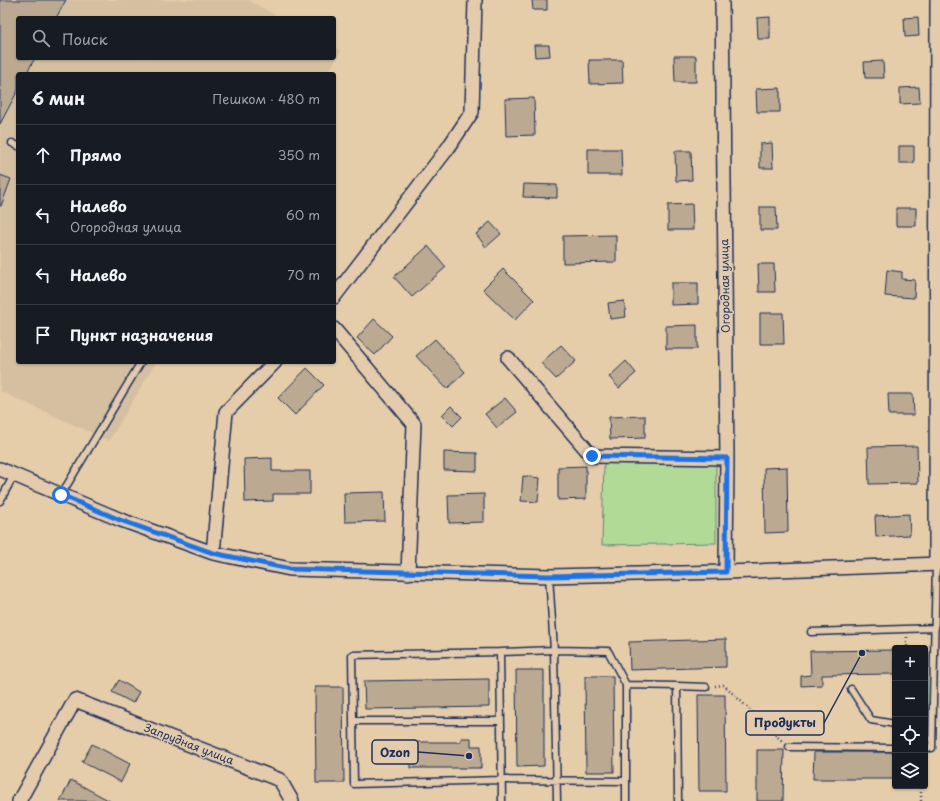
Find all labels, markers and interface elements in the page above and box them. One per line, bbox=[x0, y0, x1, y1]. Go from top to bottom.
search box bbox=[16, 16, 336, 60]
icon: search bbox=[30, 27, 52, 49]
text: Поиск bbox=[62, 27, 108, 50]
text: 6 мин bbox=[32, 85, 85, 111]
text: Пешком · 480 m bbox=[212, 89, 320, 108]
text: Прямо bbox=[70, 143, 121, 166]
icon: ahead bbox=[32, 144, 54, 166]
text: 350 m bbox=[278, 145, 320, 164]
text: Налево bbox=[70, 194, 127, 217]
icon: left bbox=[32, 204, 54, 226]
text: 60 m bbox=[286, 205, 320, 224]
text: Огородная улица bbox=[70, 217, 181, 236]
street label: Огородная улица bbox=[715, 239, 734, 333]
text: Налево bbox=[70, 263, 127, 286]
icon: left bbox=[32, 264, 54, 286]
text: 70 m bbox=[287, 265, 320, 284]
text: Пункт назначения bbox=[70, 323, 213, 346]
icon: arrive bbox=[32, 324, 54, 346]
route end bbox=[583, 447, 601, 465]
route start bbox=[52, 486, 70, 504]
map controls bbox=[892, 645, 928, 789]
button: + bbox=[892, 645, 928, 681]
button: − bbox=[892, 681, 928, 717]
callout: Продукты bbox=[746, 711, 824, 735]
text: Продукты bbox=[754, 713, 816, 731]
button: locate bbox=[892, 717, 928, 753]
street label: Запрудная улица bbox=[142, 719, 237, 769]
callout: Ozon bbox=[372, 740, 418, 764]
text: Ozon bbox=[380, 743, 410, 761]
button: layers bbox=[892, 753, 928, 789]

